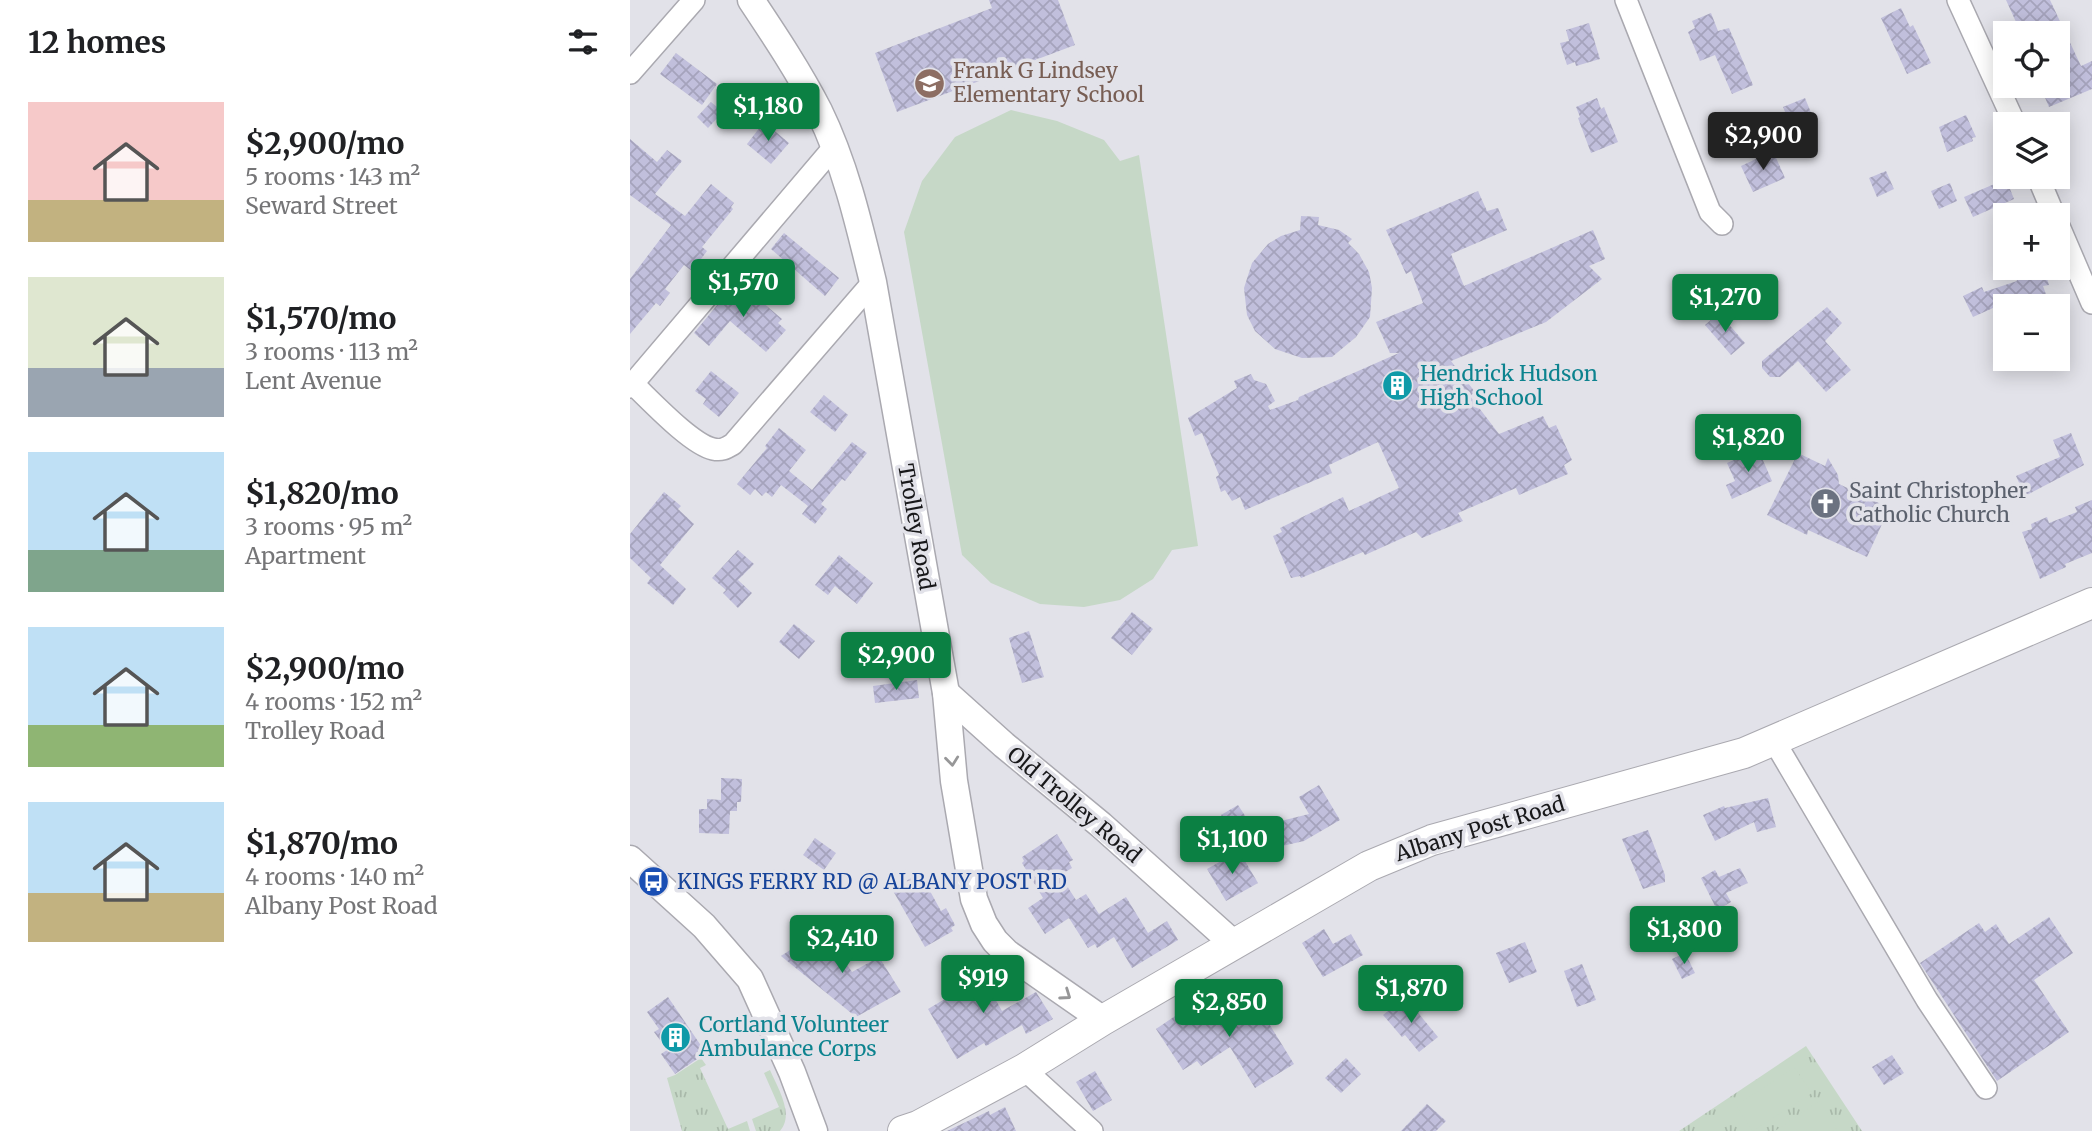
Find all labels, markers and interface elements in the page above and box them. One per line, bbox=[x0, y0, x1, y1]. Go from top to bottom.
map controls bbox=[1993, 21, 2070, 371]
button: locate bbox=[1993, 21, 2070, 98]
text: 12 homes bbox=[28, 23, 166, 61]
icon: filters bbox=[564, 23, 602, 61]
place label: Frank G Lindsey Elementary School bbox=[953, 57, 1145, 108]
school or university icon: Frank G Lindsey Elementary School bbox=[913, 66, 947, 100]
pin: $1,180 bbox=[711, 83, 825, 143]
text: $1,180 bbox=[733, 91, 803, 120]
button: layers bbox=[1993, 112, 2070, 189]
pin: $2,900 bbox=[1706, 113, 1820, 172]
text: $2,900 bbox=[1724, 120, 1802, 149]
text: $2,900/mo bbox=[245, 124, 404, 162]
icon: home bbox=[84, 130, 168, 214]
text: 5 rooms · 143 m² bbox=[245, 162, 420, 191]
text: Seward Street bbox=[245, 191, 398, 220]
button: + bbox=[1993, 203, 2070, 280]
pin: $1,570 bbox=[686, 260, 800, 319]
text: $1,570 bbox=[707, 267, 779, 296]
pin: $1,270 bbox=[1668, 274, 1782, 334]
text: $1,270 bbox=[1688, 282, 1762, 311]
button: − bbox=[1993, 294, 2070, 371]
text: $1,570/mo bbox=[245, 299, 396, 337]
icon: home bbox=[84, 305, 168, 389]
text: 3 rooms · 113 m² bbox=[245, 337, 418, 366]
place label: Hendrick Hudson High School bbox=[1420, 360, 1598, 411]
text: Lent Avenue bbox=[245, 366, 382, 395]
building icon: Hendrick Hudson High School bbox=[1380, 369, 1414, 403]
pin: $1,820 bbox=[1691, 414, 1805, 474]
text: $1,820 bbox=[1711, 422, 1785, 451]
street label: Trolley Road bbox=[892, 462, 941, 592]
text: $1,820/mo bbox=[245, 474, 399, 512]
place label: Saint Christopher Catholic Church bbox=[1849, 477, 2028, 528]
icon: home bbox=[84, 480, 168, 564]
church icon: Saint Christopher Catholic Church bbox=[1809, 486, 1843, 520]
text: 3 rooms · 95 m² bbox=[245, 512, 412, 541]
text: Apartment bbox=[245, 541, 366, 570]
pin: $2,900 bbox=[839, 632, 953, 692]
text: $2,900 bbox=[857, 640, 935, 669]
text: $2,900/mo bbox=[245, 649, 404, 687]
icon: home bbox=[84, 655, 168, 739]
text: 4 rooms · 152 m² bbox=[245, 687, 422, 716]
text: Trolley Road bbox=[245, 716, 385, 745]
street label: Old Trolley Road bbox=[1002, 741, 1147, 869]
one-way arrow bbox=[945, 755, 960, 767]
street label: Albany Post Road bbox=[1391, 790, 1568, 867]
pin: $1,100 bbox=[1175, 816, 1289, 876]
text: $1,870/mo bbox=[245, 824, 398, 862]
text: $1,100 bbox=[1196, 824, 1268, 853]
icon: home bbox=[84, 830, 168, 914]
text: 4 rooms · 140 m² bbox=[245, 862, 424, 891]
bus stop icon: KINGS FERRY RD @ ALBANY POST RD bbox=[637, 865, 671, 899]
place label: KINGS FERRY RD @ ALBANY POST RD bbox=[677, 868, 1067, 895]
text: Albany Post Road bbox=[245, 891, 438, 920]
pin: $1,800 bbox=[1627, 906, 1741, 966]
text: $1,800 bbox=[1646, 914, 1722, 943]
pin: $2,410 bbox=[785, 916, 899, 975]
text: $2,410 bbox=[806, 923, 878, 952]
pin: $919 bbox=[942, 956, 1024, 1015]
text: $919 bbox=[957, 963, 1009, 992]
pin: $1,870 bbox=[1354, 965, 1468, 1025]
text: $1,870 bbox=[1374, 973, 1448, 1002]
pin: $2,850 bbox=[1172, 979, 1286, 1039]
one-way arrow bbox=[1058, 987, 1071, 999]
text: $2,850 bbox=[1191, 987, 1267, 1016]
place label: Cortland Volunteer Ambulance Corps bbox=[698, 1011, 889, 1062]
building icon: Cortland Volunteer Ambulance Corps bbox=[659, 1020, 693, 1054]

